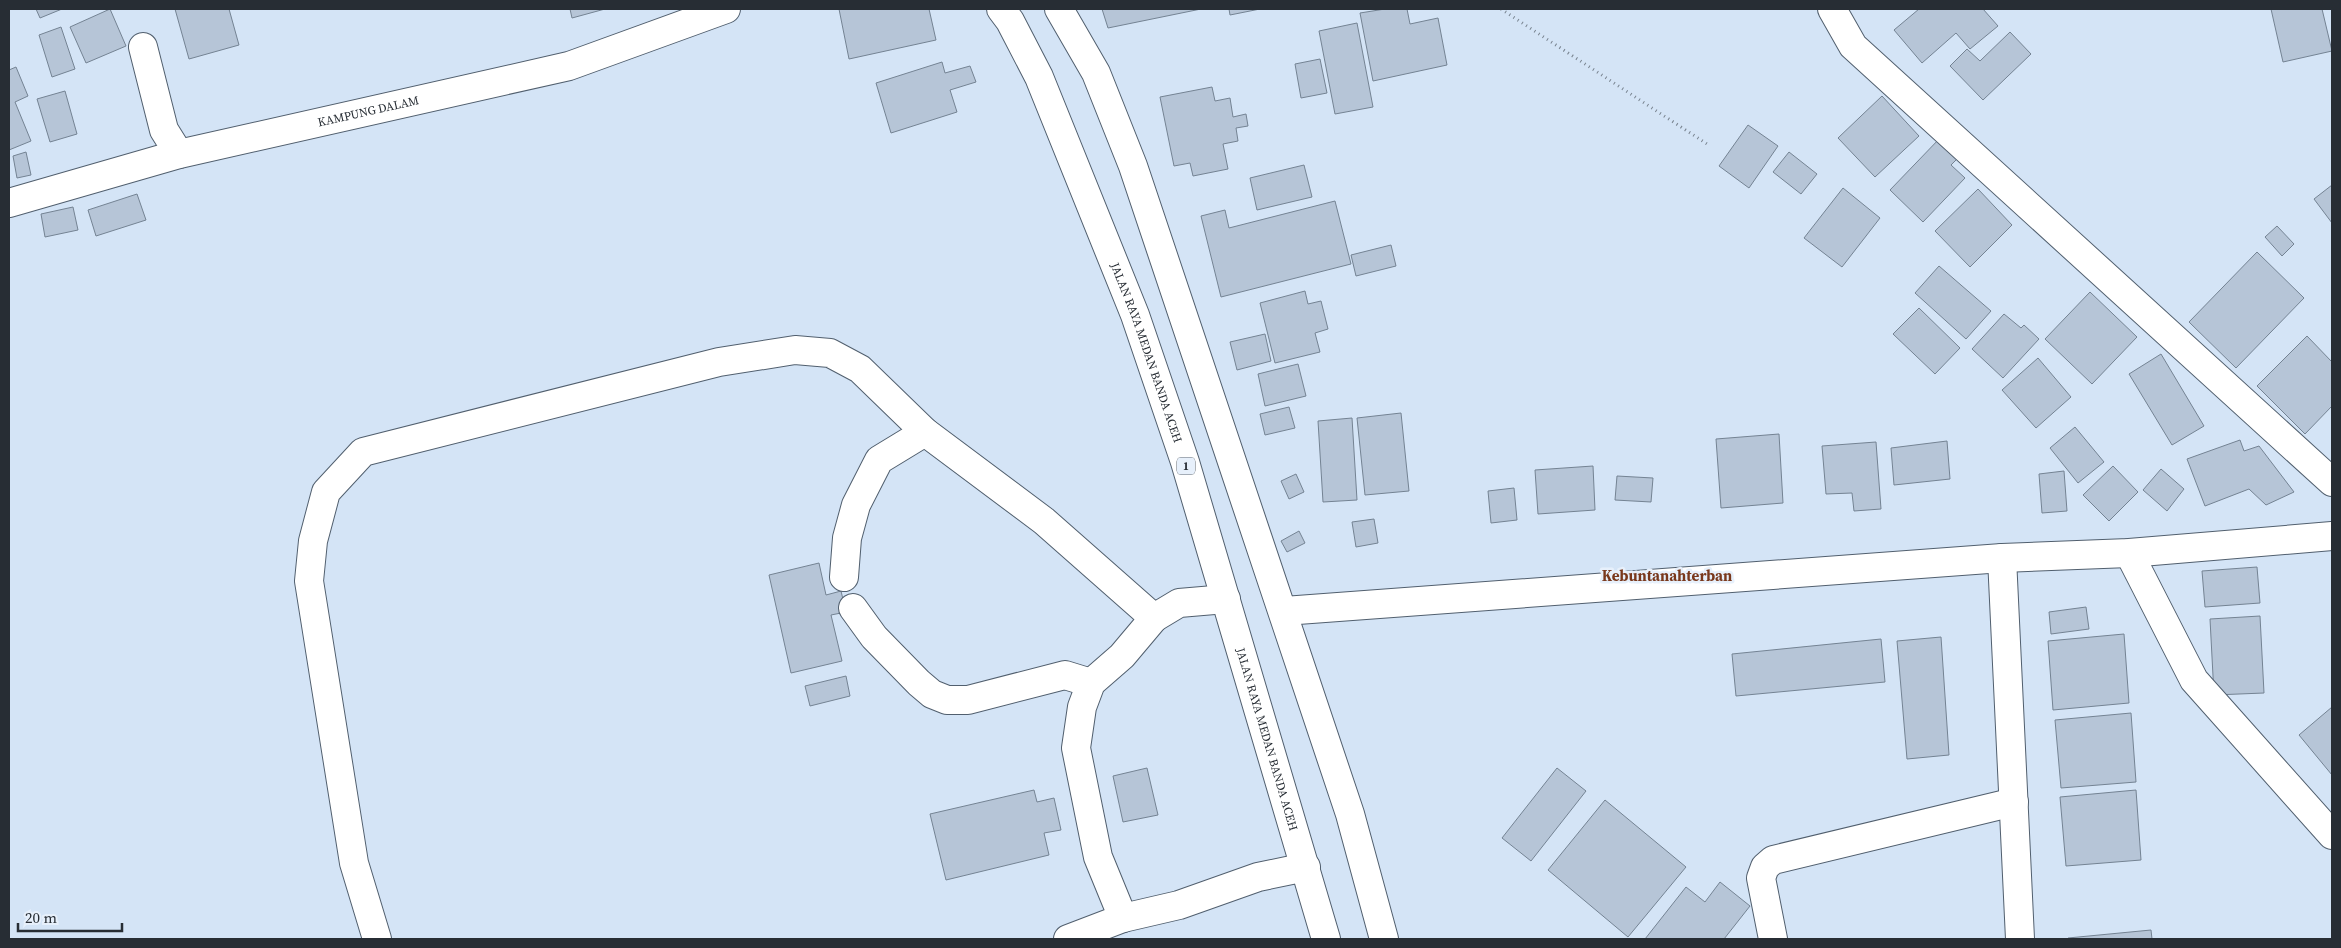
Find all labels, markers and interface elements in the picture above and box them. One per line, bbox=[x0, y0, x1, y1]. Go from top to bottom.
street label: KAMPUNG DALAM bbox=[316, 92, 421, 130]
street label: JALAN RAYA MEDAN BANDA ACEH bbox=[1106, 259, 1186, 445]
road number: 1 bbox=[1177, 458, 1195, 474]
district label: Kebuntanahterban bbox=[1602, 565, 1732, 586]
street label: JALAN RAYA MEDAN BANDA ACEH bbox=[1232, 645, 1302, 833]
scale bar bbox=[18, 900, 121, 932]
text: 20 m bbox=[25, 907, 57, 928]

